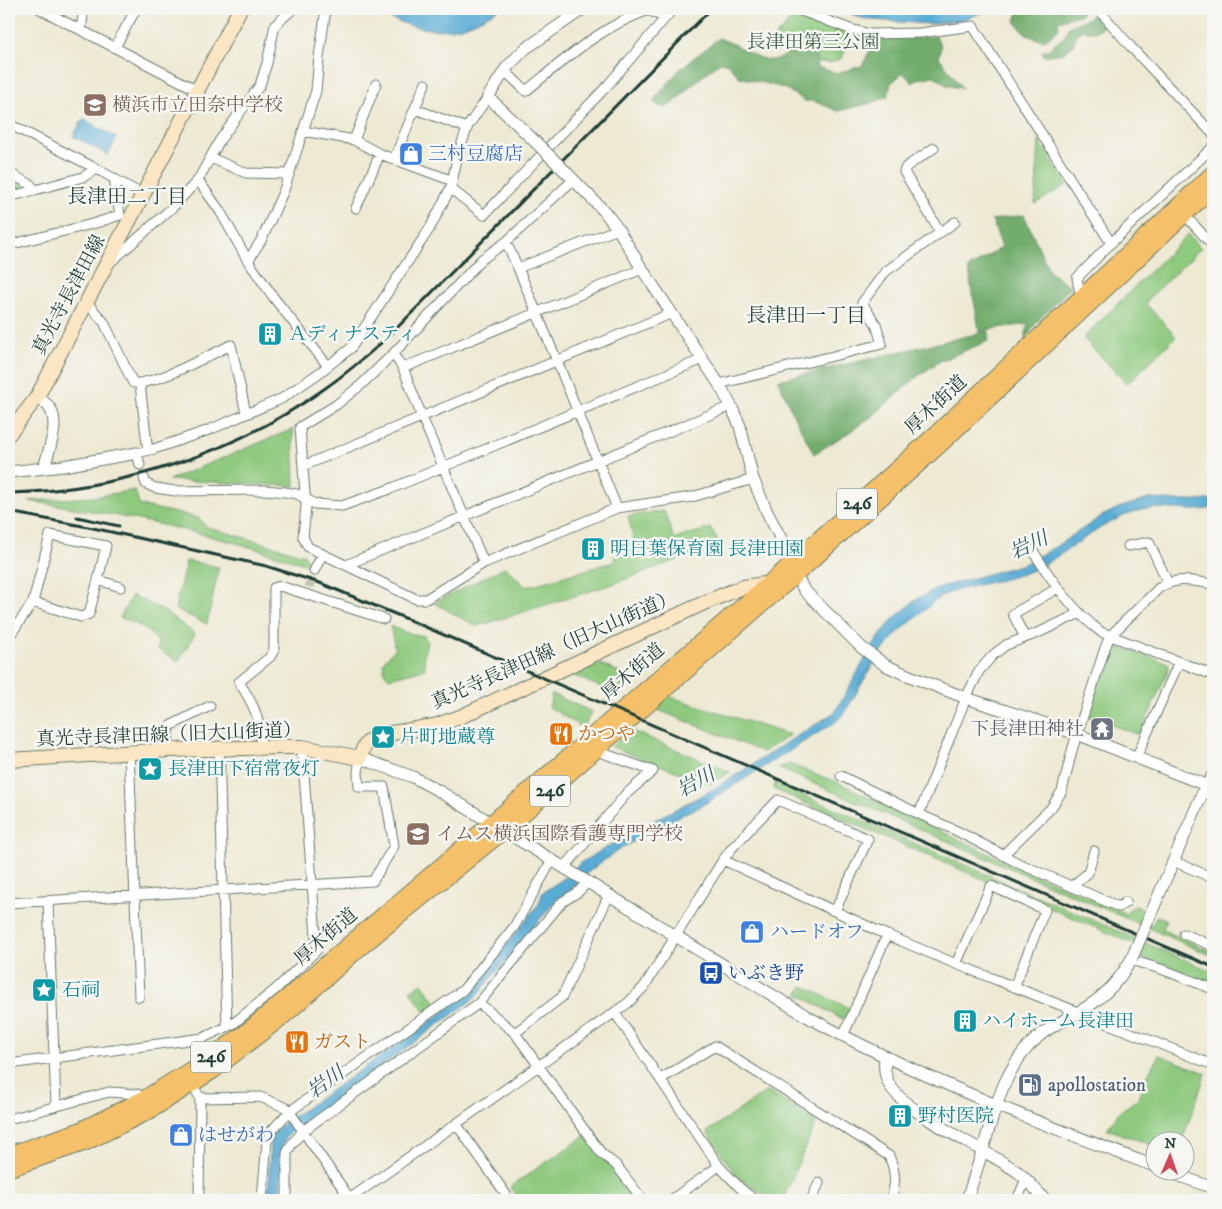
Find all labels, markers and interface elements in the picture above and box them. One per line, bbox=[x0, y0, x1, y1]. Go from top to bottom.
park label: 長津田第三公園 bbox=[746, 31, 880, 54]
school or university icon: 横浜市立田奈中学校 bbox=[82, 92, 108, 118]
place label: 横浜市立田奈中学校 bbox=[112, 94, 283, 117]
shop icon: 三村豆腐店 bbox=[398, 141, 424, 167]
place label: 三村豆腐店 bbox=[428, 143, 523, 166]
district label: 長津田二丁目 bbox=[67, 185, 187, 210]
street label: 真光寺長津田線 bbox=[28, 231, 110, 359]
district label: 長津田一丁目 bbox=[746, 304, 866, 329]
building icon: Ａディナスティ bbox=[257, 321, 283, 347]
place label: Ａディナスティ bbox=[288, 323, 417, 346]
street label: 厚木街道 bbox=[900, 371, 972, 439]
road number: 246 bbox=[837, 488, 877, 520]
water label: 岩川 bbox=[1006, 525, 1054, 566]
building icon: 明日葉保育園 長津田園 bbox=[580, 536, 606, 562]
place label: 明日葉保育園 長津田園 bbox=[610, 538, 804, 561]
street label: 真光寺長津田線（旧大山街道） bbox=[428, 585, 680, 715]
street label: 厚木街道 bbox=[597, 638, 669, 706]
temple icon: 下長津田神社 bbox=[1089, 716, 1115, 742]
place label: 下長津田神社 bbox=[970, 718, 1084, 741]
street label: 真光寺長津田線（旧大山街道） bbox=[36, 719, 302, 751]
restaurant icon: かつや bbox=[548, 721, 574, 747]
place label: かつや bbox=[578, 723, 635, 746]
place icon: 片町地蔵尊 bbox=[370, 724, 396, 750]
place label: 片町地蔵尊 bbox=[400, 726, 495, 749]
place icon: 長津田下宿常夜灯 bbox=[137, 756, 163, 782]
place label: 長津田下宿常夜灯 bbox=[168, 758, 320, 781]
water label: 岩川 bbox=[672, 761, 721, 804]
road number: 246 bbox=[530, 776, 570, 806]
school or university icon: イムス横浜国際看護専門学校 bbox=[405, 821, 431, 847]
place label: イムス横浜国際看護専門学校 bbox=[436, 823, 683, 846]
street label: 厚木街道 bbox=[290, 903, 362, 971]
shop icon: ハードオフ bbox=[739, 919, 765, 945]
place label: ハードオフ bbox=[770, 921, 864, 944]
bus stop icon: いぶき野 bbox=[698, 960, 724, 986]
place label: いぶき野 bbox=[728, 962, 804, 985]
place icon: 石祠 bbox=[31, 977, 57, 1003]
place label: 石祠 bbox=[62, 979, 100, 1002]
building icon: ハイホーム長津田 bbox=[952, 1008, 978, 1034]
place label: ハイホーム長津田 bbox=[982, 1010, 1134, 1033]
restaurant icon: ガスト bbox=[284, 1029, 310, 1055]
place label: ガスト bbox=[314, 1031, 371, 1054]
road number: 246 bbox=[191, 1042, 231, 1072]
water label: 岩川 bbox=[302, 1060, 351, 1105]
fuel station icon: apollostation bbox=[1017, 1072, 1043, 1098]
place label: apollostation bbox=[1048, 1074, 1146, 1097]
building icon: 野村医院 bbox=[887, 1103, 913, 1129]
place label: 野村医院 bbox=[918, 1105, 994, 1128]
shop icon: はせがわ bbox=[168, 1122, 194, 1148]
place label: はせがわ bbox=[198, 1124, 274, 1147]
north arrow bbox=[1144, 1132, 1194, 1182]
text: N bbox=[1164, 1135, 1177, 1153]

